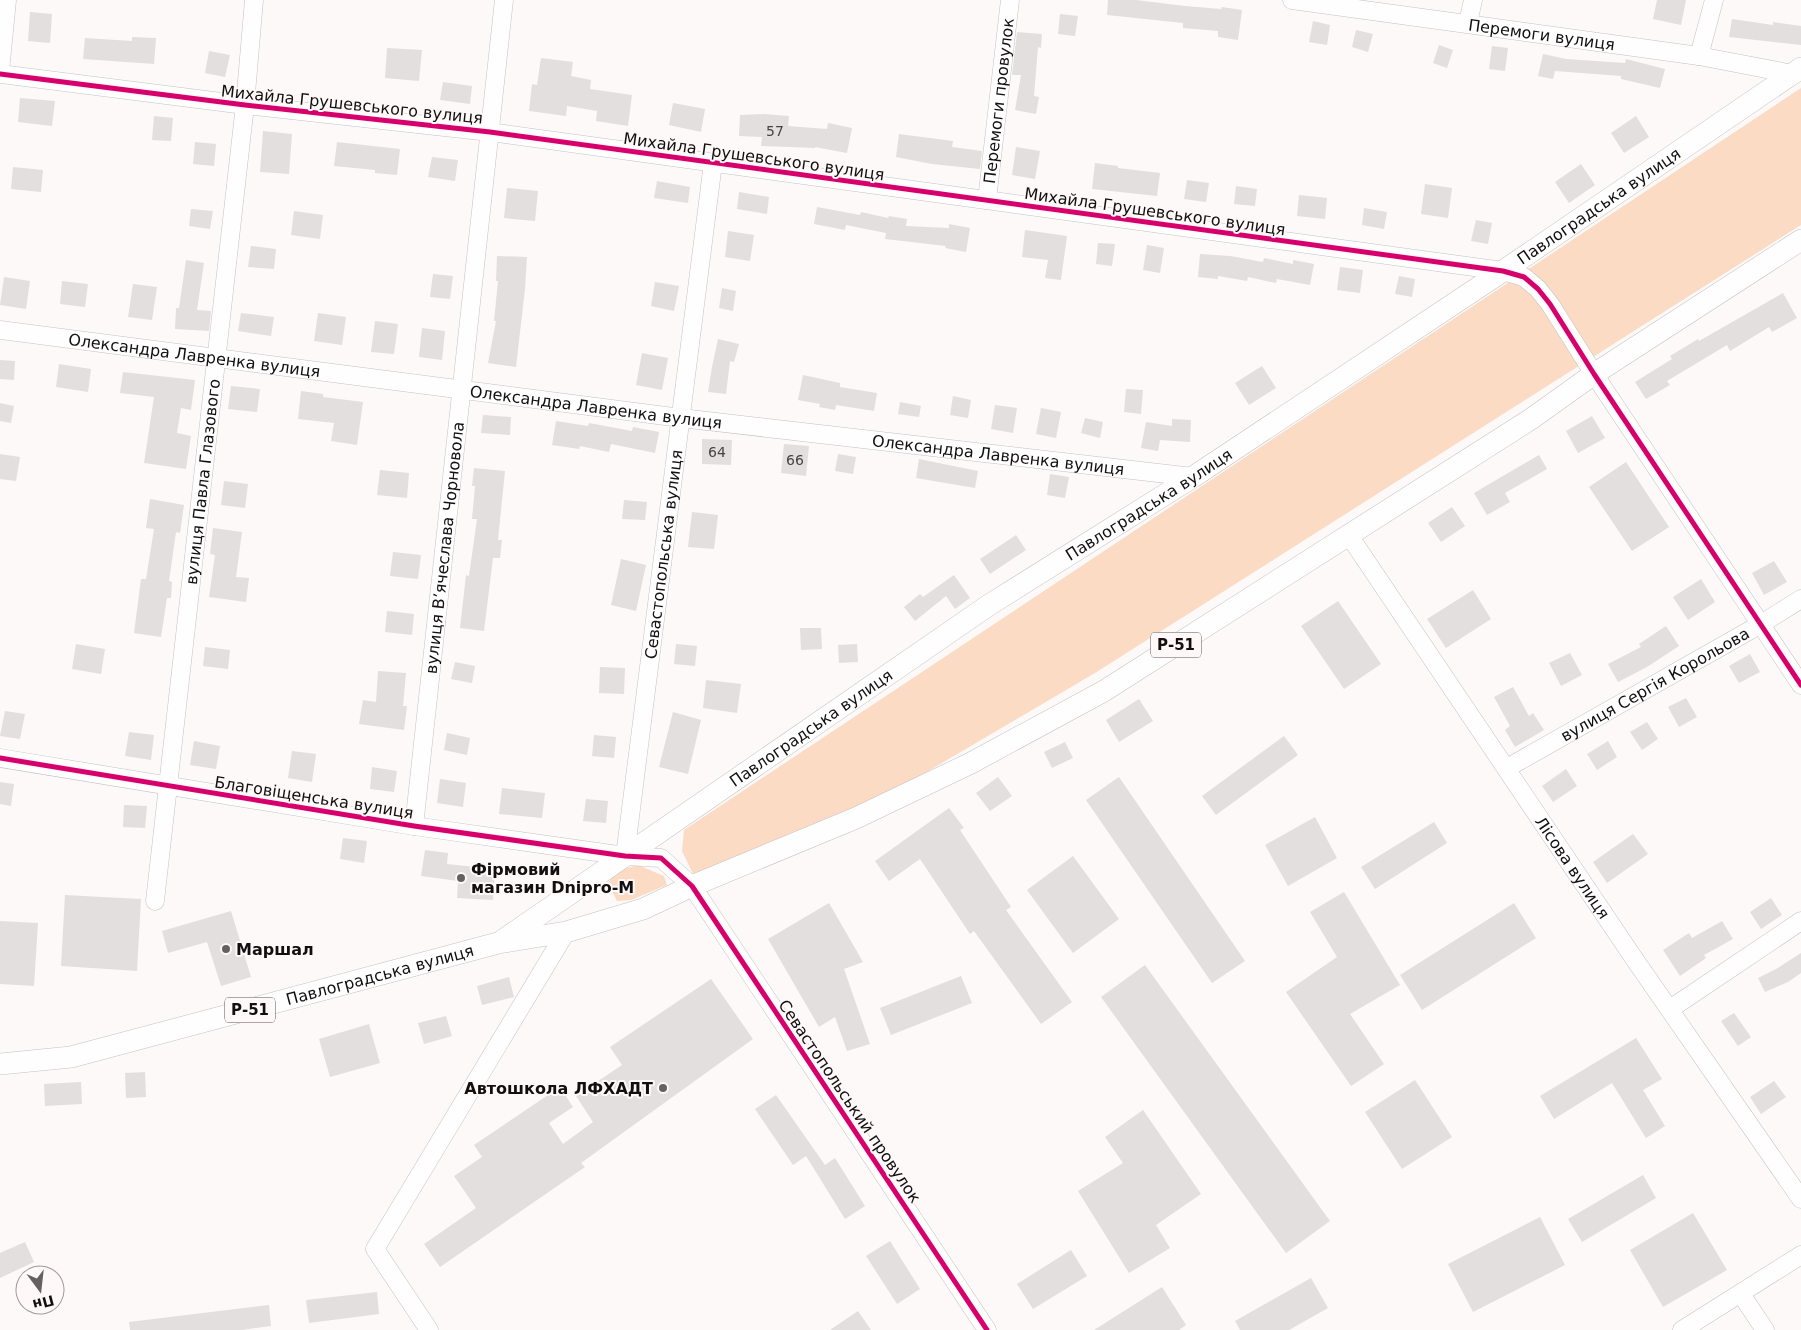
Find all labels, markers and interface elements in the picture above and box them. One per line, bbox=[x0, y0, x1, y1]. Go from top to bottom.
street label: Перемоги вулиця bbox=[1467, 15, 1616, 54]
street label: Перемоги провулок bbox=[980, 17, 1018, 185]
street label: Михайла Грушевського вулиця bbox=[220, 81, 484, 128]
house number: 57 bbox=[766, 123, 784, 139]
street label: Михайла Грушевського вулиця bbox=[622, 129, 886, 184]
street label: Павлоградська вулиця bbox=[1514, 144, 1684, 269]
street label: Михайла Грушевського вулиця bbox=[1023, 184, 1287, 239]
street label: Олександра Лавренка вулиця bbox=[67, 330, 321, 381]
street label: вулиця Павла Глазового bbox=[182, 378, 224, 586]
street label: Олександра Лавренка вулиця bbox=[469, 382, 723, 433]
street label: вулиця В’ячеслава Чорновола bbox=[422, 421, 468, 675]
street label: Олександра Лавренка вулиця bbox=[871, 431, 1125, 479]
house number: 64 bbox=[708, 444, 726, 460]
street label: Павлоградська вулиця bbox=[1062, 445, 1236, 565]
street label: Севастопольська вулиця bbox=[641, 449, 687, 660]
house number: 66 bbox=[786, 452, 804, 468]
street label: вулиця Сергія Корольова bbox=[1557, 624, 1753, 746]
road number: Р-51 bbox=[1151, 632, 1201, 658]
street label: Павлоградська вулиця bbox=[726, 665, 896, 791]
street label: Благовіщенська вулиця bbox=[213, 772, 415, 823]
street label: Лісова вулиця bbox=[1531, 813, 1613, 923]
place label: Фірмовий магазин Dnipro-M bbox=[471, 860, 634, 897]
marker: Фірмовий магазин Dnipro-M bbox=[455, 872, 467, 884]
place label: Маршал bbox=[236, 940, 314, 959]
street label: Павлоградська вулиця bbox=[284, 941, 476, 1009]
marker: Маршал bbox=[220, 943, 232, 955]
street label: Севастопольський провулок bbox=[774, 996, 925, 1207]
road number: Р-51 bbox=[225, 998, 275, 1022]
place label: Автошкола ЛФХАДТ bbox=[464, 1079, 653, 1098]
marker: Автошкола ЛФХАДТ bbox=[657, 1082, 669, 1094]
north arrow bbox=[15, 1265, 65, 1315]
text: Пн bbox=[31, 1292, 56, 1313]

